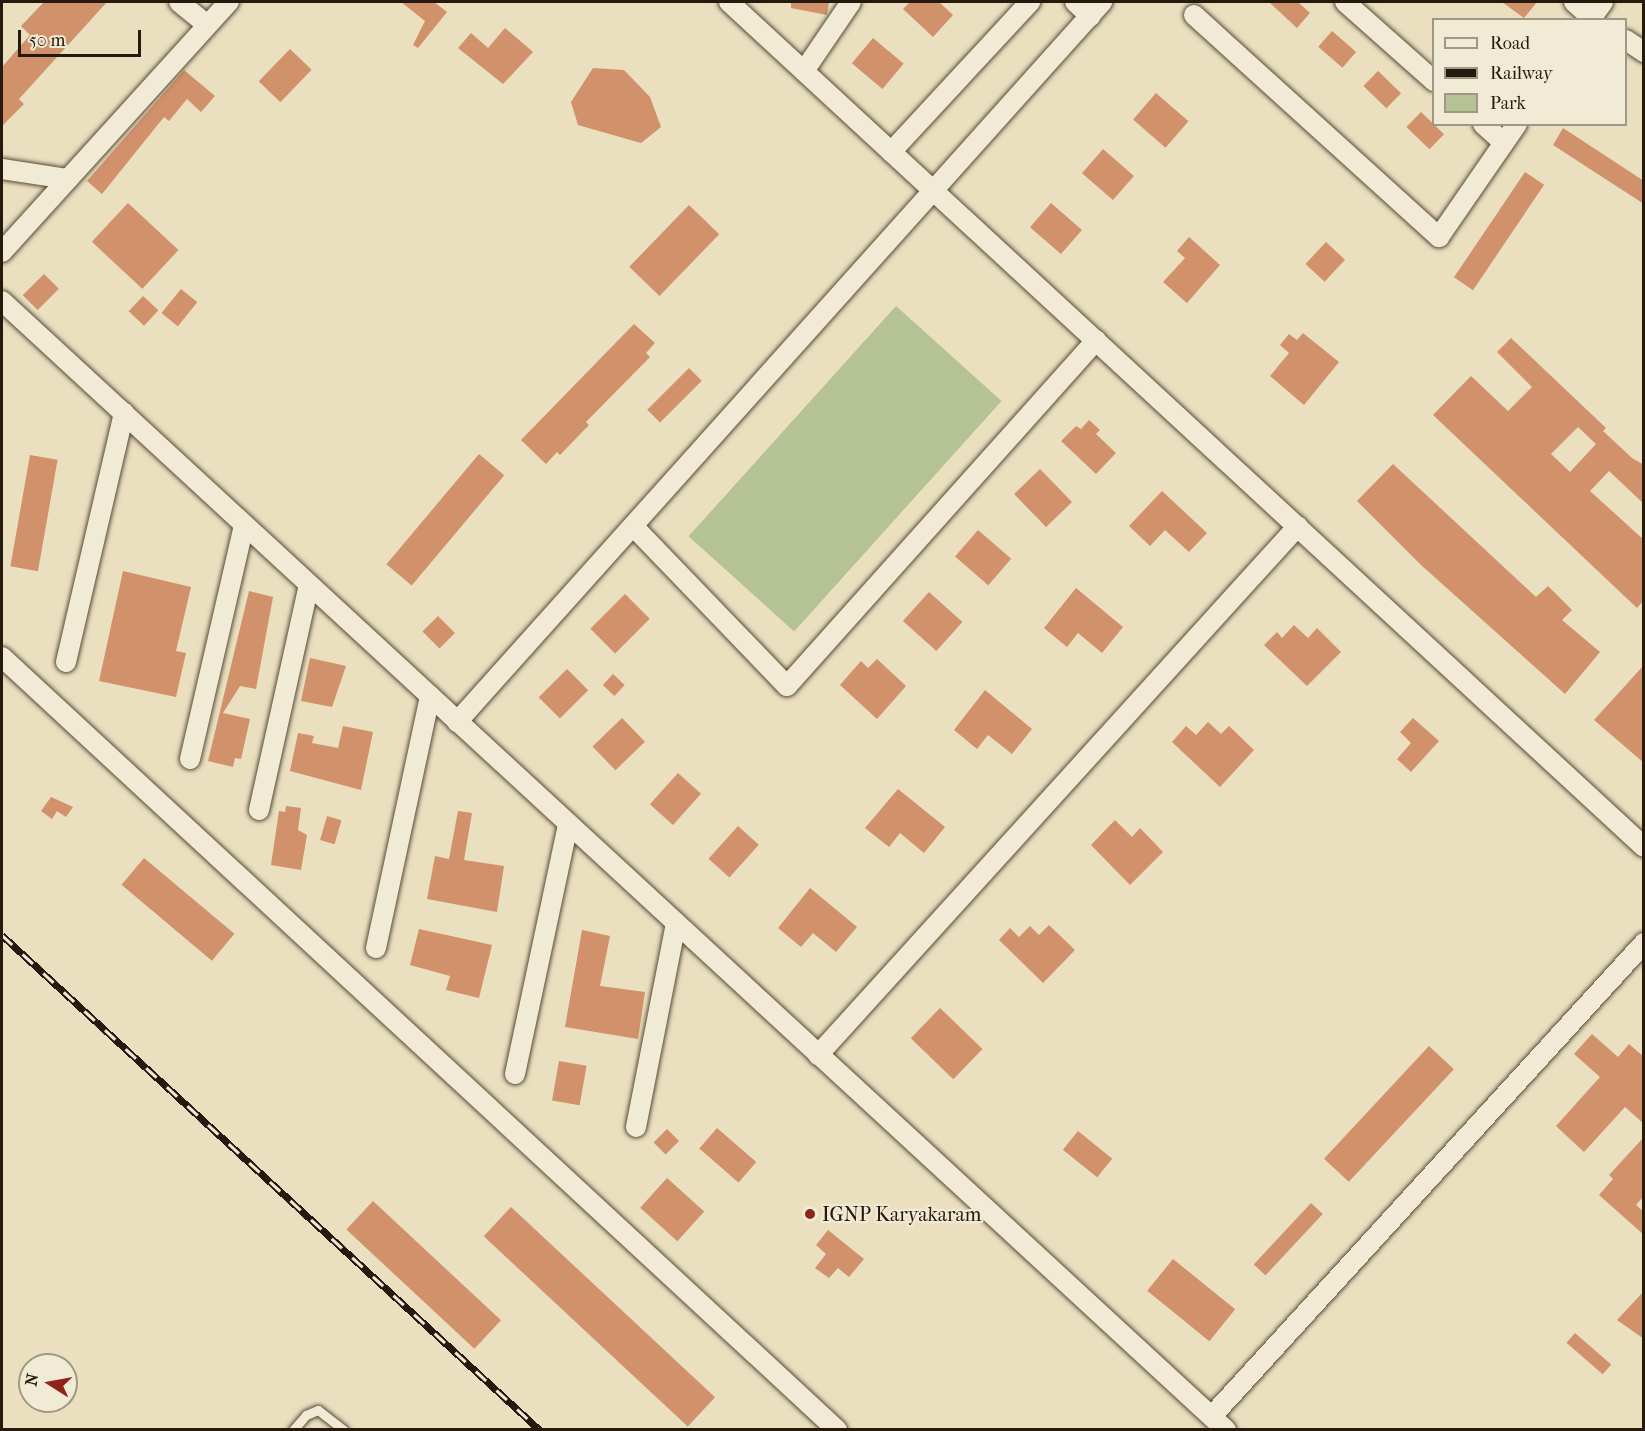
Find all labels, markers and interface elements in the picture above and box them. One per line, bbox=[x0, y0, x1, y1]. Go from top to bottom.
scale bar bbox=[21, 18, 144, 56]
legend bbox=[1432, 18, 1627, 126]
text: 50 m bbox=[29, 30, 65, 51]
text: Road bbox=[1490, 33, 1530, 54]
text: Railway bbox=[1490, 63, 1553, 84]
text: Park bbox=[1490, 93, 1526, 114]
place label: IGNP Karyakaram bbox=[822, 1202, 981, 1226]
marker: IGNP Karyakaram bbox=[803, 1207, 817, 1221]
north arrow bbox=[18, 1353, 78, 1413]
text: N bbox=[21, 1372, 42, 1388]

